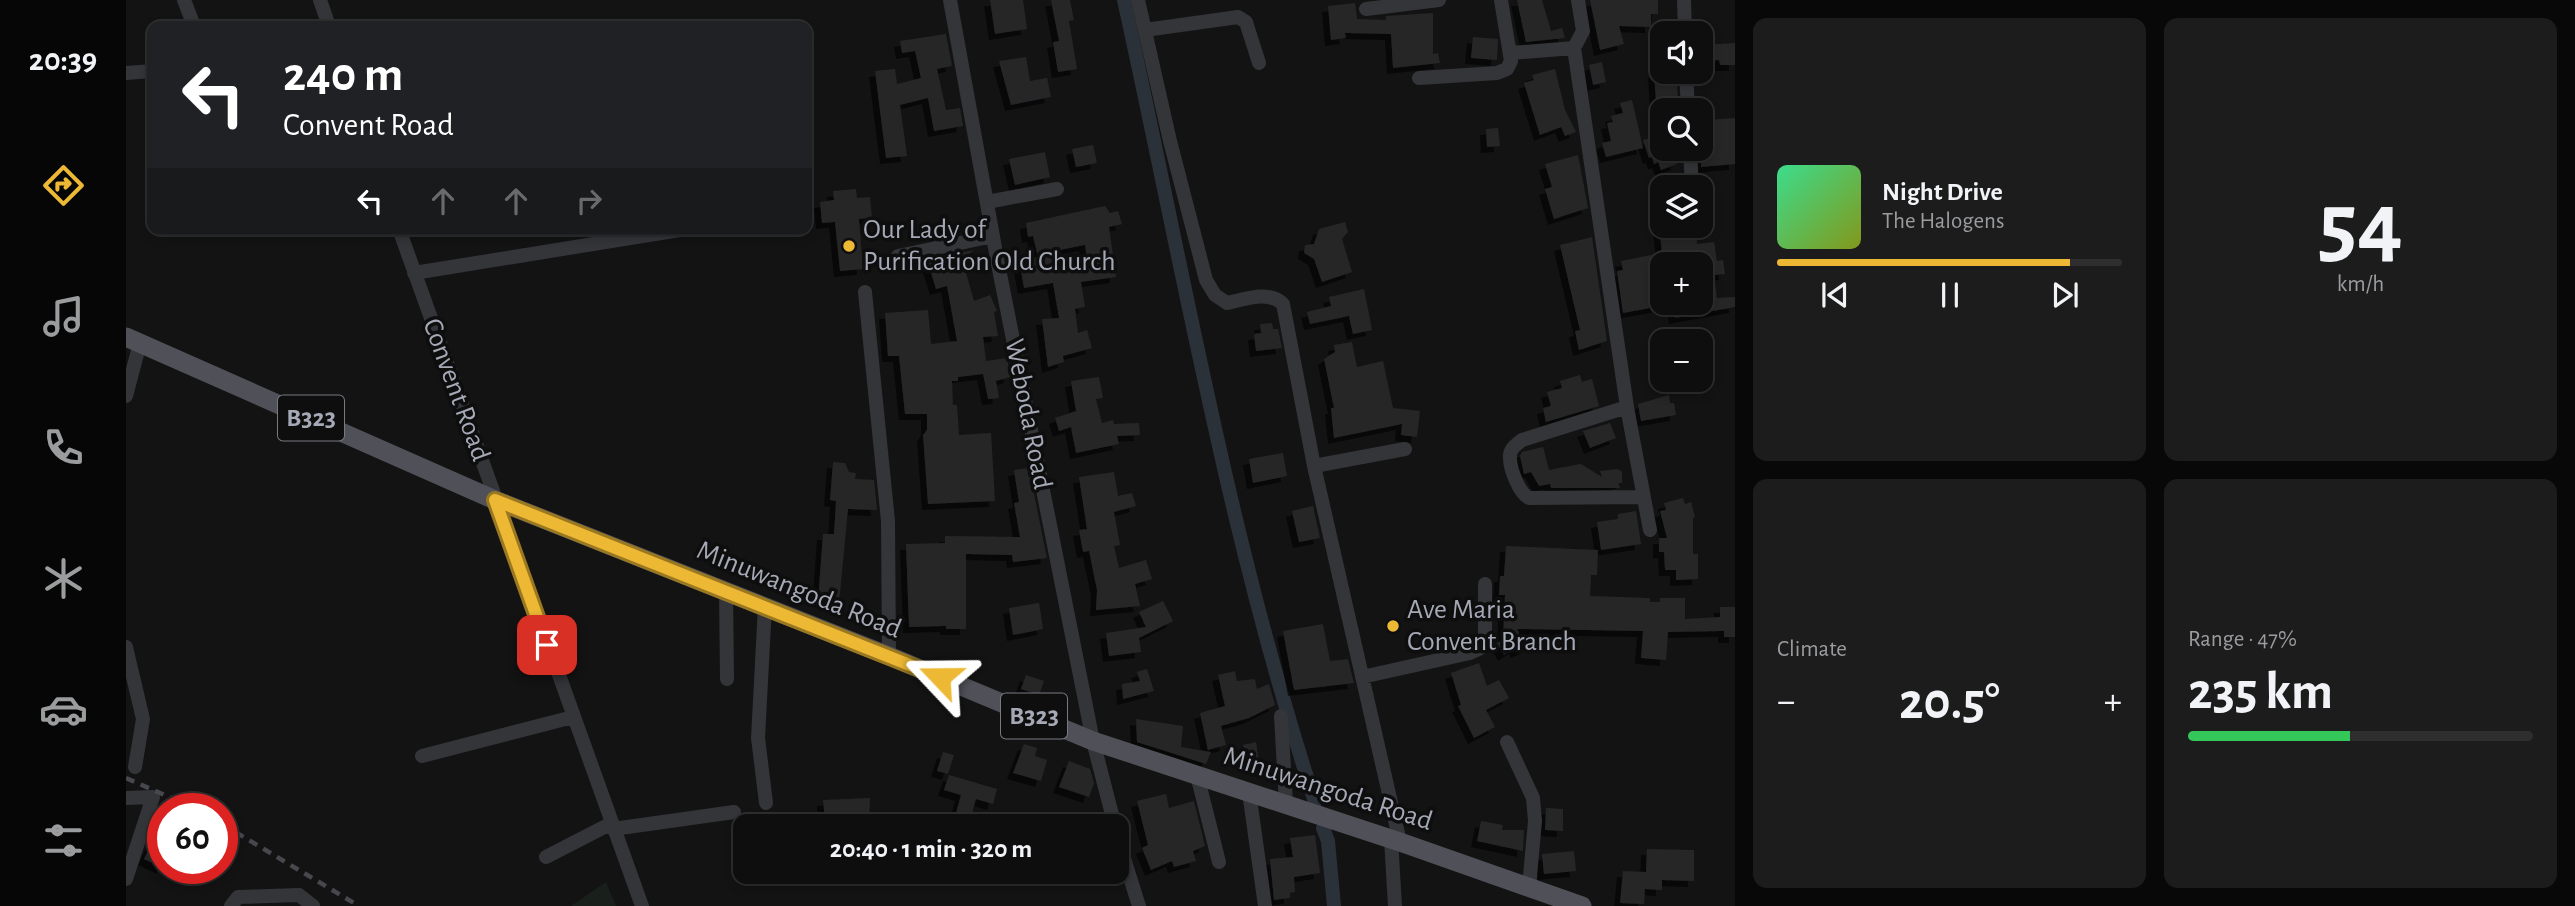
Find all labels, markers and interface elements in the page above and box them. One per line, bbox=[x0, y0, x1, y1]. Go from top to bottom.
map controls bbox=[1650, 21, 1713, 392]
button: sound bbox=[1650, 21, 1713, 84]
text: 20:39 bbox=[29, 44, 97, 76]
icon: left bbox=[168, 49, 259, 140]
text: 240 m bbox=[283, 51, 403, 100]
button: search bbox=[1650, 98, 1713, 161]
text: Convent Road bbox=[283, 109, 454, 141]
icon: directions bbox=[39, 161, 88, 210]
button: layers bbox=[1650, 175, 1713, 238]
text: Night Drive bbox=[1882, 179, 2003, 205]
text: 54 bbox=[2318, 180, 2403, 271]
icon: left bbox=[351, 182, 389, 220]
icon: ahead bbox=[424, 182, 462, 220]
icon: ahead bbox=[497, 182, 535, 220]
icon: right bbox=[570, 182, 608, 220]
text: The Halogens bbox=[1882, 210, 2004, 233]
place label: Our Lady of Purification Old Church bbox=[863, 216, 1116, 276]
marker: Our Lady of Purification Old Church bbox=[841, 238, 857, 254]
button: + bbox=[1650, 252, 1713, 315]
text: km/h bbox=[2337, 273, 2384, 296]
icon: previous bbox=[1816, 276, 1854, 314]
icon: pause bbox=[1931, 276, 1969, 314]
icon: next bbox=[2046, 276, 2084, 314]
icon: music bbox=[39, 292, 88, 341]
street label: Convent Road bbox=[417, 315, 495, 465]
button: − bbox=[1650, 329, 1713, 392]
street label: Weboda Road bbox=[1000, 336, 1056, 492]
road number: B323 bbox=[278, 396, 344, 440]
icon: phone bbox=[39, 423, 88, 472]
street label: Minuwangoda Road bbox=[693, 536, 905, 644]
icon: climate bbox=[39, 554, 88, 603]
place label: Ave Maria Convent Branch bbox=[1407, 596, 1577, 656]
pin bbox=[517, 615, 577, 675]
marker: Ave Maria Convent Branch bbox=[1385, 618, 1401, 634]
icon: arrive bbox=[528, 626, 566, 664]
text: Range · 47% bbox=[2188, 628, 2297, 651]
text: Climate bbox=[1777, 638, 1847, 661]
position arrow bbox=[903, 640, 977, 714]
text: 235 km bbox=[2188, 666, 2333, 718]
text: 20.5° bbox=[1899, 676, 2000, 728]
text: − bbox=[1777, 683, 1795, 721]
text: + bbox=[2104, 683, 2122, 721]
icon: car bbox=[39, 685, 88, 734]
road number: B323 bbox=[1001, 694, 1067, 738]
street label: Minuwangoda Road bbox=[1220, 742, 1436, 836]
speed limit sign: 60 bbox=[147, 793, 238, 884]
icon: filters bbox=[39, 816, 88, 865]
text: 20:40 · 1 min · 320 m bbox=[830, 836, 1032, 862]

